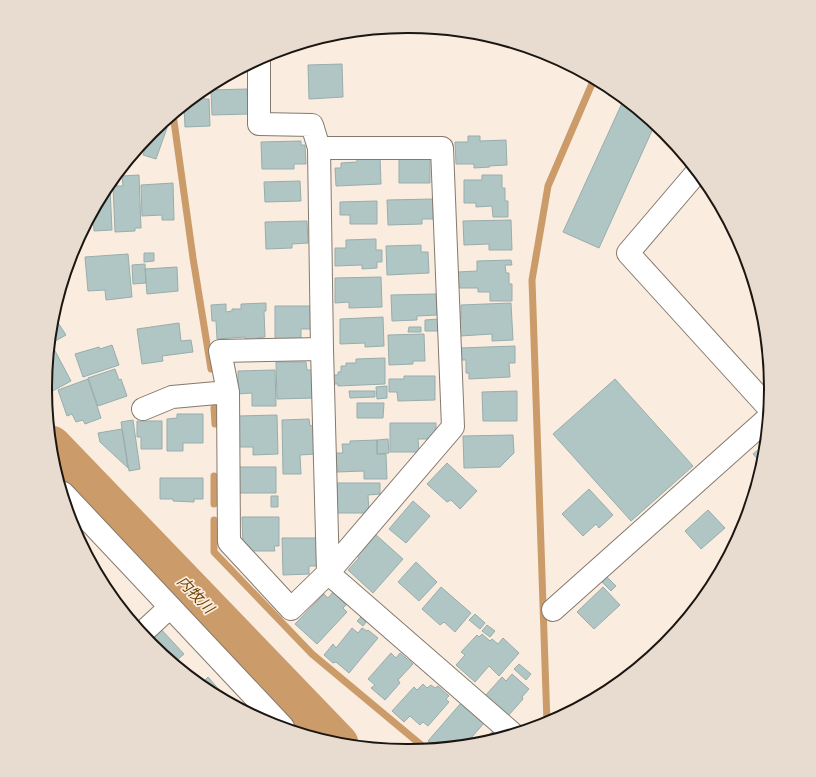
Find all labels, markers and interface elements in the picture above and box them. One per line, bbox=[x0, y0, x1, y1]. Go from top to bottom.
water label: 内牧川 bbox=[172, 572, 220, 620]

